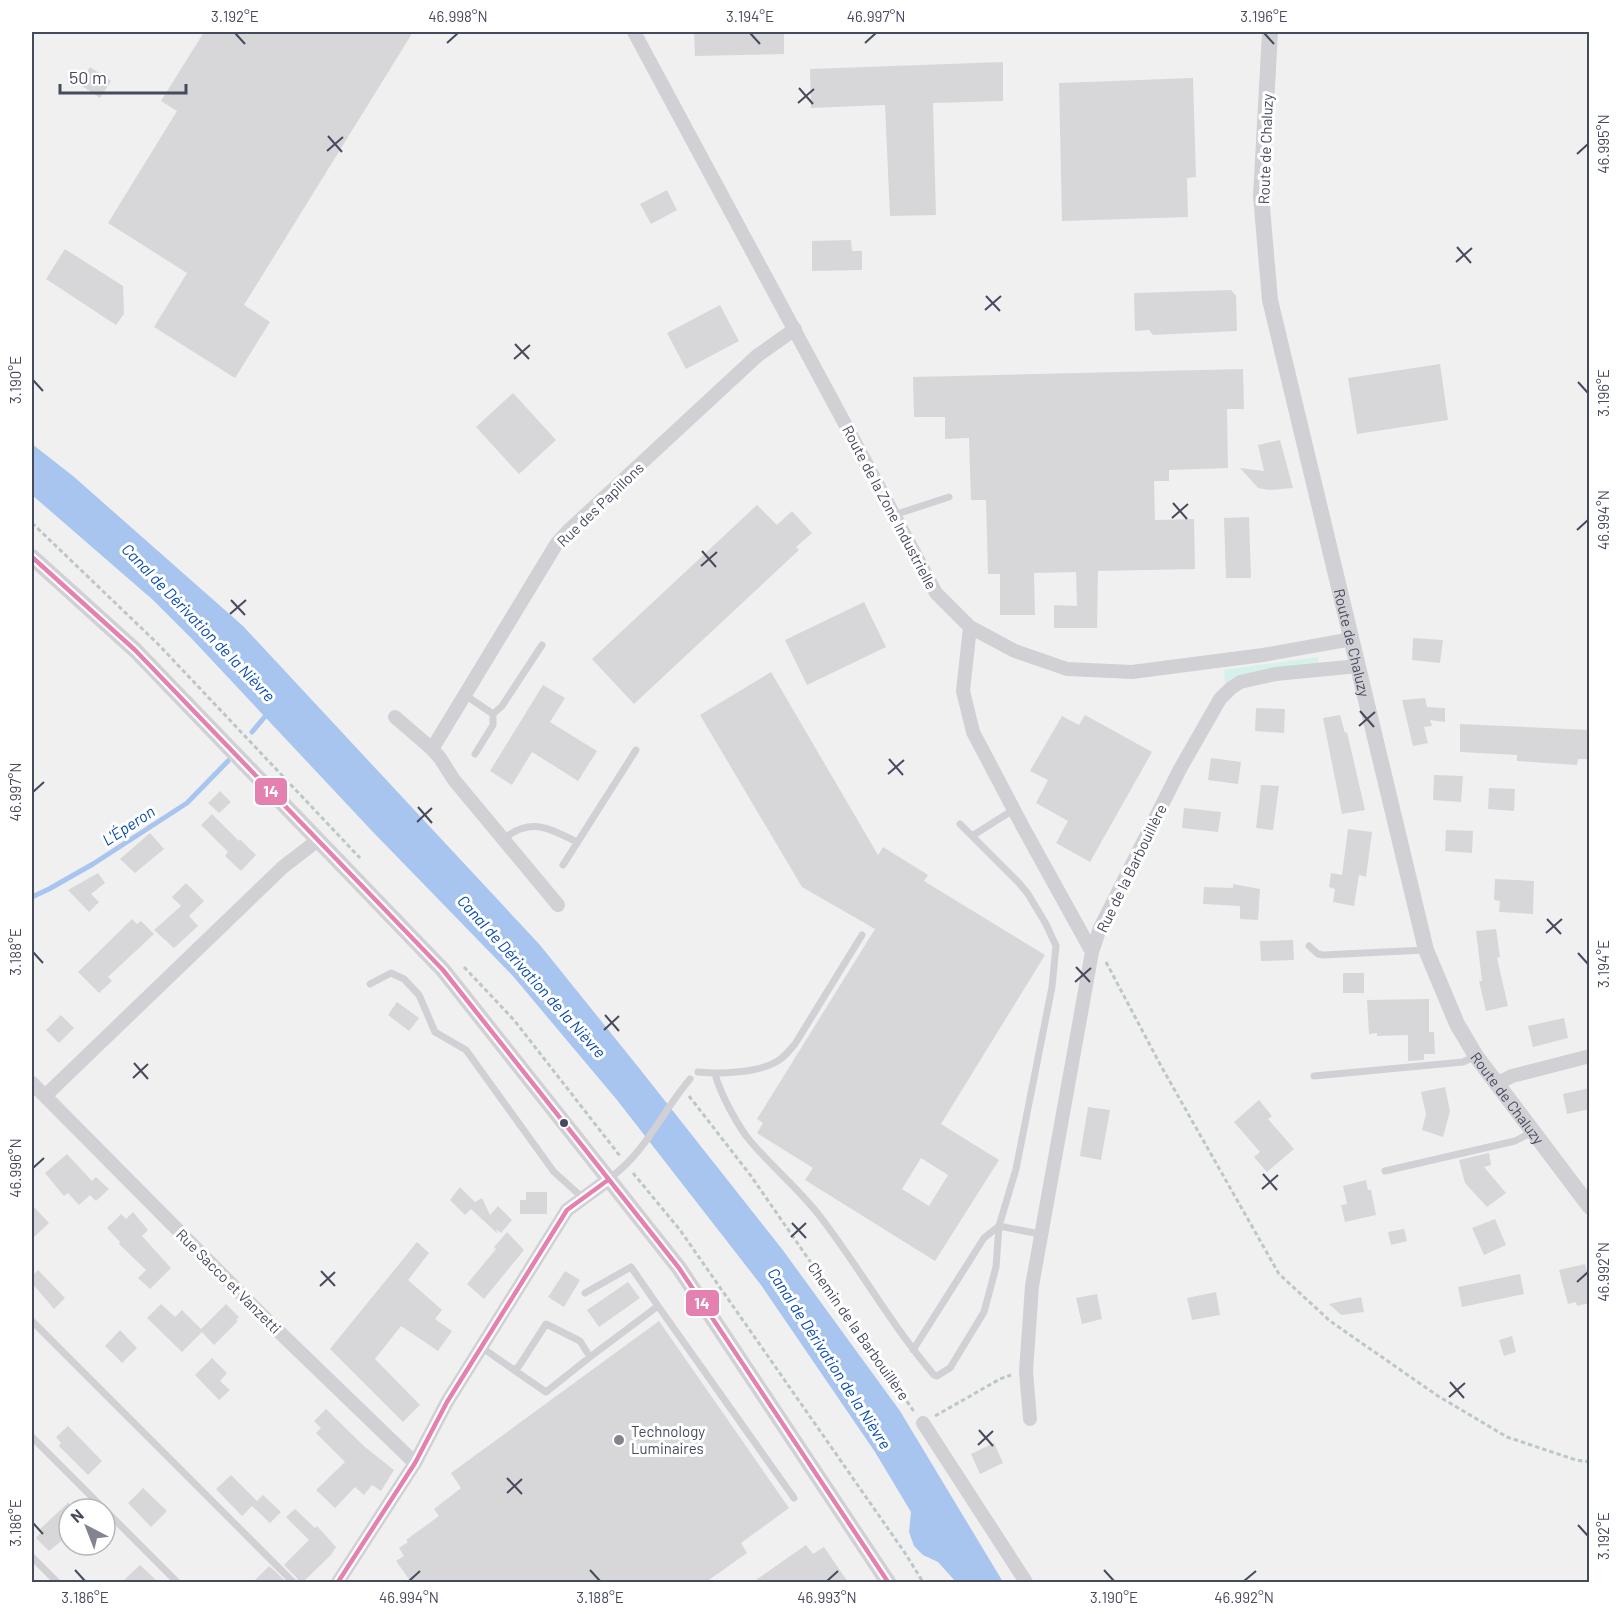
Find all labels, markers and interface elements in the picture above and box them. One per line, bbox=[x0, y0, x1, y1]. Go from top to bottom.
text: 3.192°E bbox=[211, 7, 259, 25]
text: 46.998°N bbox=[428, 7, 488, 25]
text: 3.194°E bbox=[726, 7, 774, 25]
text: 46.997°N bbox=[847, 7, 905, 25]
text: 3.196°E bbox=[1240, 7, 1288, 25]
scale bar bbox=[60, 57, 186, 95]
text: 50 m bbox=[69, 66, 107, 88]
street label: Route de Chaluzy bbox=[1254, 93, 1276, 205]
text: 46.995°N bbox=[1594, 114, 1612, 174]
text: 3.190°E bbox=[6, 356, 24, 404]
text: 3.196°E bbox=[1594, 369, 1612, 417]
street label: Route de la Zone Industrielle bbox=[839, 422, 941, 592]
street label: Rue des Papillons bbox=[553, 458, 647, 550]
text: 46.994°N bbox=[1594, 490, 1612, 550]
water label: Canal de Dérivation de la Nièvre bbox=[118, 539, 280, 705]
street label: Route de Chaluzy bbox=[1331, 587, 1374, 699]
text: 46.997°N bbox=[6, 763, 24, 821]
line badge: 14 bbox=[254, 777, 288, 806]
text: 14 bbox=[263, 781, 279, 800]
water label: L'Éperon bbox=[98, 801, 158, 849]
street label: Rue de la Barbouillère bbox=[1092, 801, 1170, 935]
water label: Canal de Dérivation de la Nièvre bbox=[454, 891, 610, 1061]
text: 3.188°E bbox=[6, 928, 24, 976]
text: 3.194°E bbox=[1594, 940, 1612, 988]
street label: Route de Chaluzy bbox=[1467, 1048, 1548, 1148]
unlabelled marker bbox=[558, 1117, 570, 1129]
text: 46.996°N bbox=[6, 1138, 24, 1198]
street label: Rue Sacco et Vanzetti bbox=[173, 1225, 285, 1337]
text: 46.992°N bbox=[1594, 1242, 1612, 1302]
street label: Chemin de la Barbouillère bbox=[804, 1258, 914, 1404]
water label: Canal de Dérivation de la Nièvre bbox=[764, 1264, 896, 1452]
line badge: 14 bbox=[685, 1289, 720, 1317]
text: 14 bbox=[694, 1293, 710, 1312]
place label: Technology Luminaires bbox=[631, 1422, 705, 1457]
marker: Technology Luminaires bbox=[612, 1433, 626, 1447]
north arrow bbox=[57, 1497, 117, 1557]
text: 3.186°E bbox=[6, 1499, 24, 1547]
text: N bbox=[66, 1505, 87, 1526]
text: 3.192°E bbox=[1594, 1512, 1612, 1560]
text: 3.186°E bbox=[61, 1588, 109, 1606]
text: 46.994°N bbox=[379, 1588, 439, 1606]
text: 3.188°E bbox=[576, 1588, 624, 1606]
text: 46.993°N bbox=[797, 1588, 857, 1606]
text: 3.190°E bbox=[1090, 1588, 1138, 1606]
text: 46.992°N bbox=[1214, 1588, 1274, 1606]

